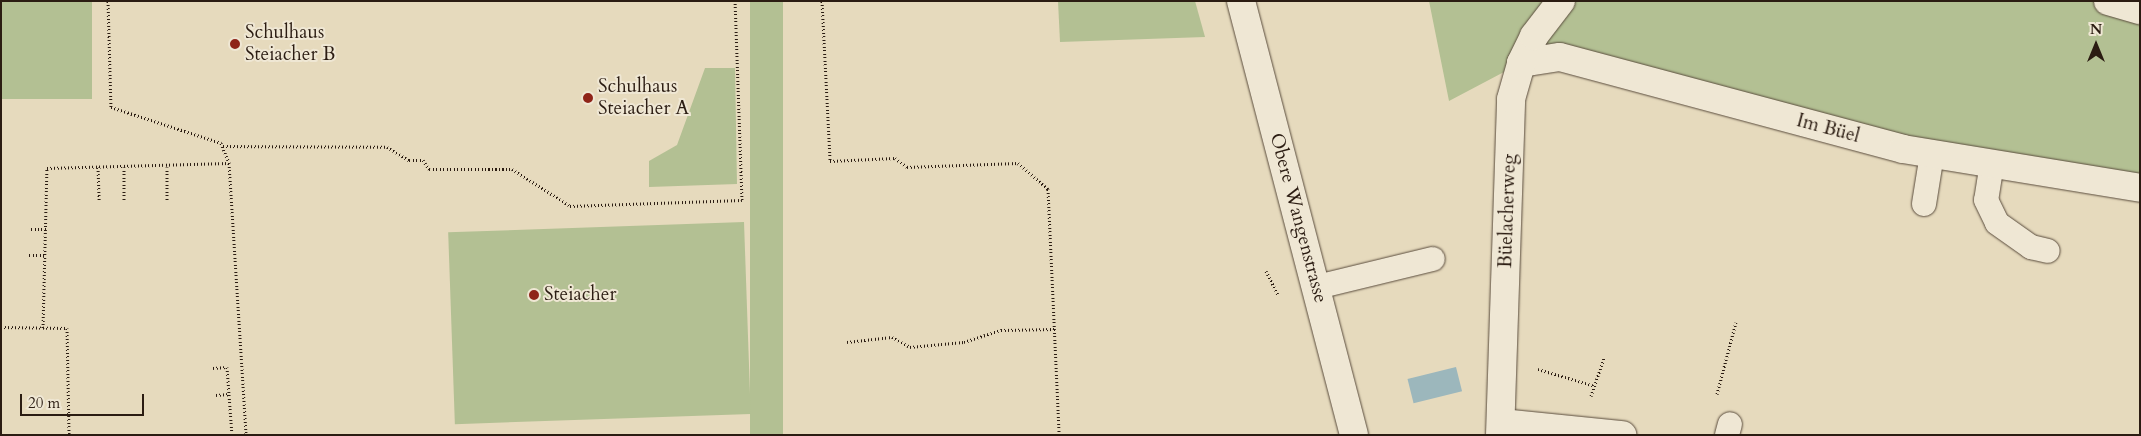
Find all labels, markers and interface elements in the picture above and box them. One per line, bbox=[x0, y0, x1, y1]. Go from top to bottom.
north arrow bbox=[2071, 20, 2121, 70]
text: N bbox=[2090, 20, 2102, 39]
place label: Schulhaus Steiacher B bbox=[245, 22, 335, 66]
marker: Schulhaus Steiacher B bbox=[229, 38, 241, 50]
place label: Schulhaus Steiacher A bbox=[598, 76, 689, 120]
marker: Schulhaus Steiacher A bbox=[582, 92, 594, 104]
street label: Im Büel bbox=[1794, 110, 1862, 148]
street label: Obere Wangenstrasse bbox=[1264, 131, 1332, 305]
street label: Büelacherweg bbox=[1495, 154, 1521, 268]
place label: Steiacher bbox=[544, 284, 616, 306]
marker: Steiacher bbox=[528, 289, 540, 301]
scale bar bbox=[22, 384, 146, 416]
text: 20 m bbox=[28, 393, 60, 413]

